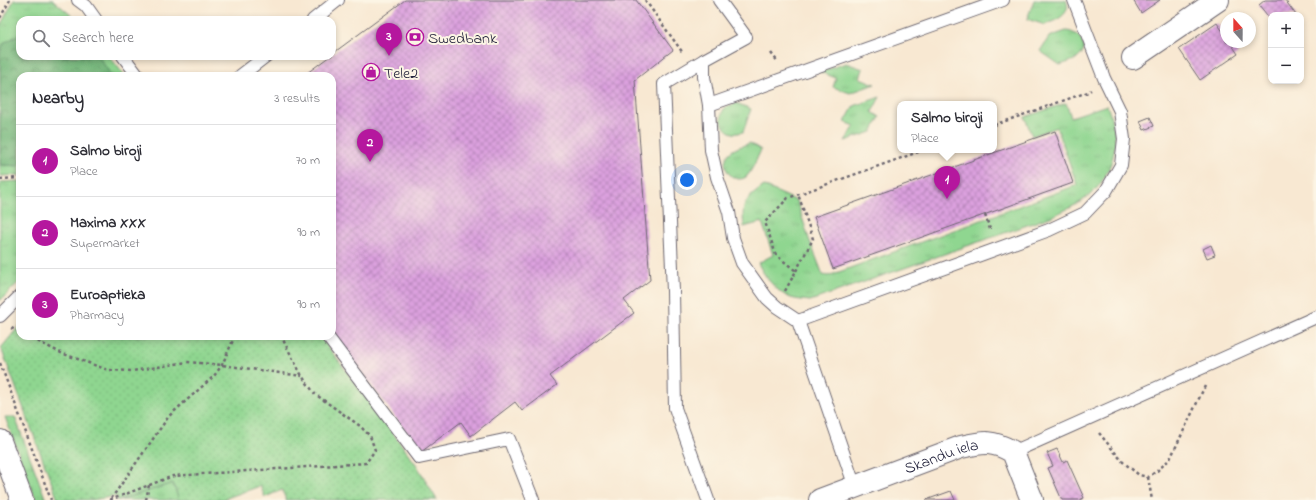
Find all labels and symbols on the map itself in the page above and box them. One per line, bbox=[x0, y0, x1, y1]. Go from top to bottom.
north arrow bbox=[1220, 12, 1256, 48]
pin: 3 bbox=[376, 23, 402, 56]
bank icon: Swedbank bbox=[405, 27, 425, 47]
place label: Swedbank bbox=[428, 27, 498, 51]
shop icon: Tele2 bbox=[361, 62, 381, 82]
place label: Tele2 bbox=[384, 62, 418, 86]
pin: 2 bbox=[357, 129, 383, 162]
pin: 1 bbox=[934, 166, 960, 199]
your location bbox=[677, 170, 697, 190]
street label: Skandu iela bbox=[901, 434, 980, 481]

